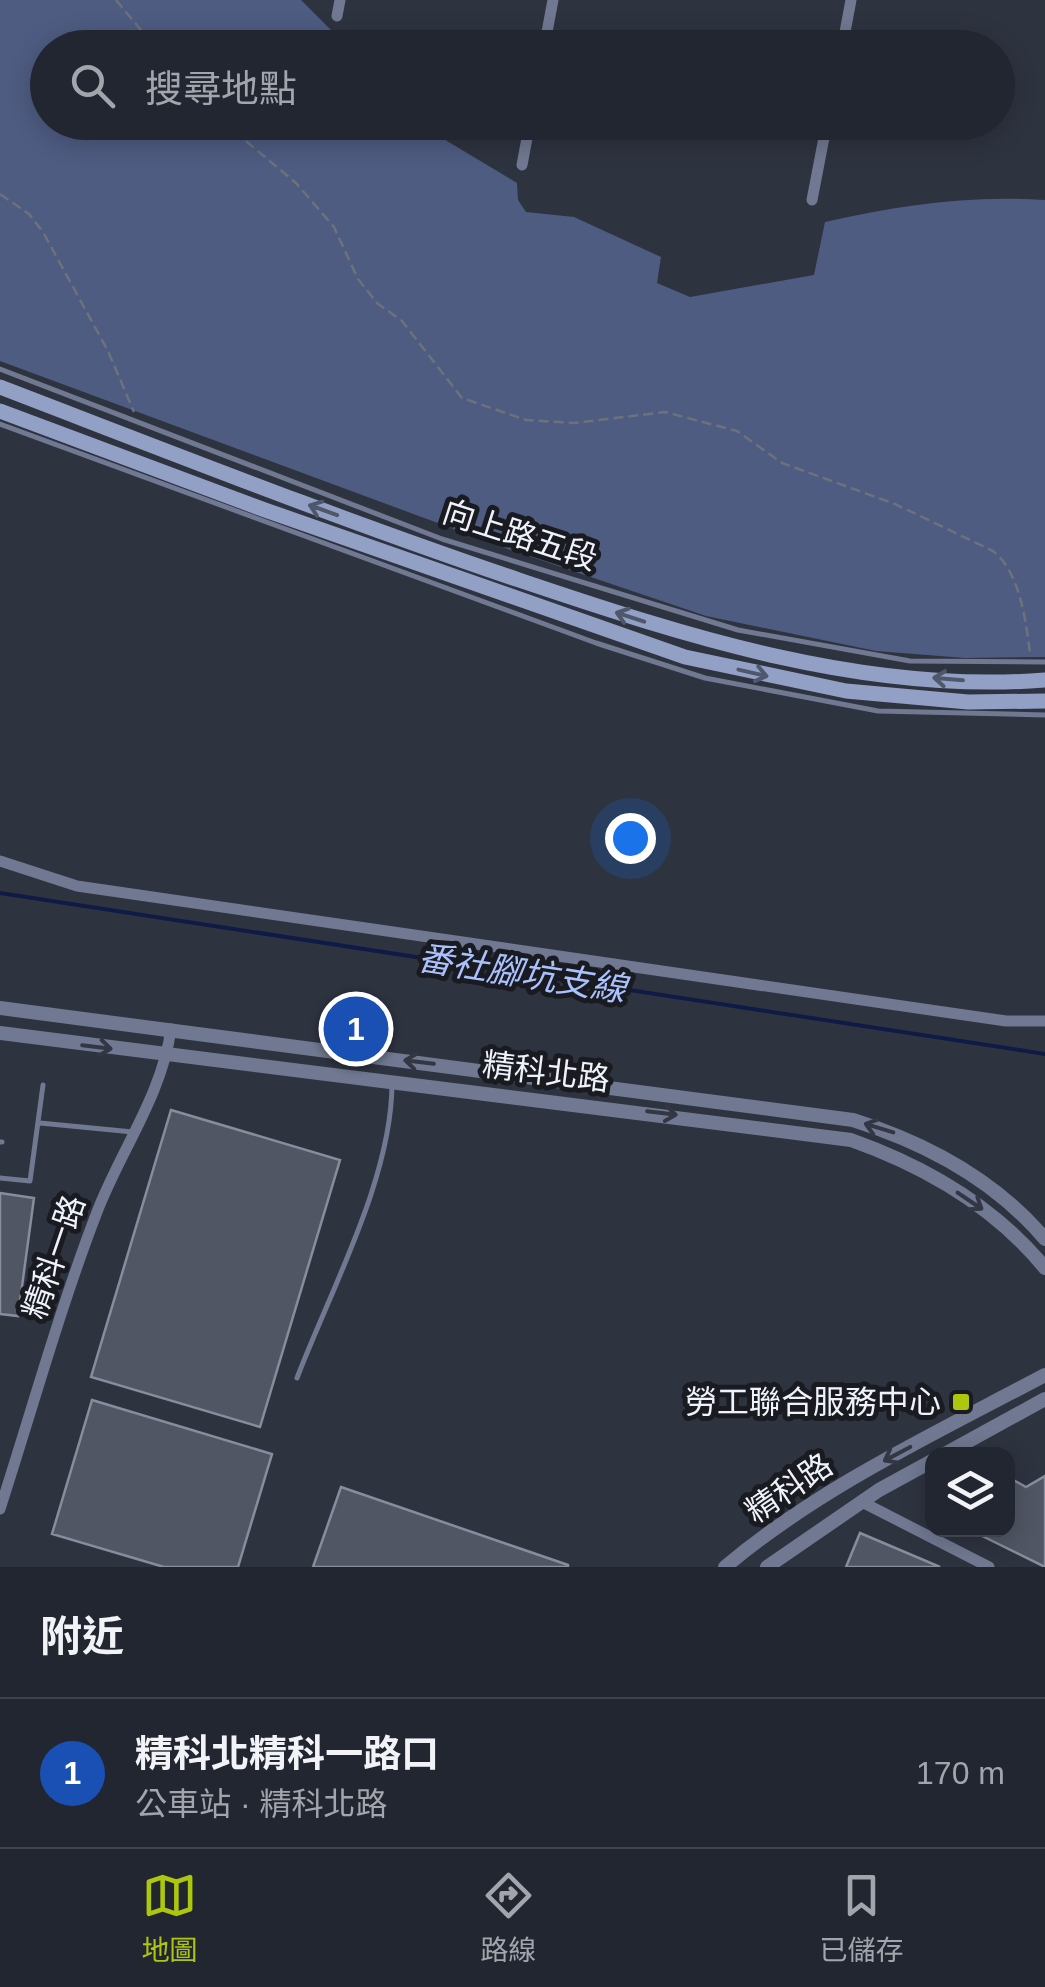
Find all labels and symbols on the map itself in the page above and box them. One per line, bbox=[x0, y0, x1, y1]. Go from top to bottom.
street label: 向上路五段 bbox=[438, 493, 602, 577]
one-way arrow bbox=[308, 500, 339, 518]
one-way arrow bbox=[614, 607, 646, 625]
one-way arrow bbox=[736, 665, 768, 683]
one-way arrow bbox=[932, 670, 964, 689]
your location bbox=[605, 813, 656, 864]
water label: 番社腳坑支線 bbox=[415, 937, 633, 1009]
pin: 1 bbox=[324, 992, 388, 1066]
one-way arrow bbox=[80, 1038, 112, 1056]
street label: 精科北路 bbox=[480, 1046, 612, 1098]
one-way arrow bbox=[403, 1052, 436, 1070]
one-way arrow bbox=[646, 1104, 678, 1123]
one-way arrow bbox=[863, 1118, 895, 1136]
one-way arrow bbox=[955, 1190, 983, 1211]
street label: 精科一路 bbox=[16, 1191, 92, 1323]
place label: 勞工聯合服務中心 bbox=[685, 1384, 941, 1420]
marker: 勞工聯合服務中心 bbox=[950, 1391, 972, 1413]
one-way arrow bbox=[883, 1444, 913, 1464]
street label: 精科路 bbox=[739, 1446, 839, 1530]

